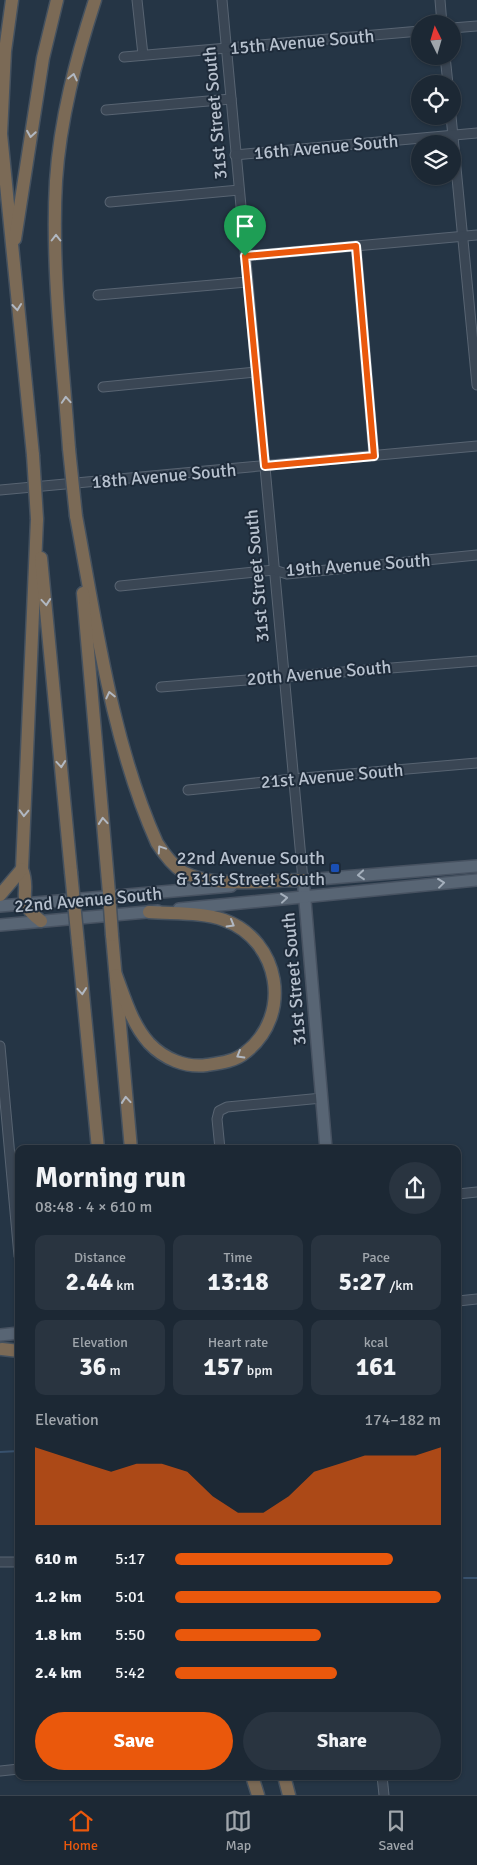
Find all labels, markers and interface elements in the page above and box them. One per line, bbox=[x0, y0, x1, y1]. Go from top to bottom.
north arrow bbox=[411, 15, 461, 65]
map controls bbox=[411, 15, 461, 185]
street label: 15th Avenue South bbox=[229, 25, 375, 59]
street label: 31st Street South bbox=[198, 45, 232, 181]
one-way arrow bbox=[67, 73, 78, 82]
button: locate bbox=[411, 75, 461, 125]
one-way arrow bbox=[26, 130, 37, 138]
street label: 16th Avenue South bbox=[253, 130, 399, 164]
button: layers bbox=[411, 135, 461, 185]
pin bbox=[224, 205, 266, 256]
icon: arrive bbox=[231, 212, 259, 240]
one-way arrow bbox=[51, 234, 61, 242]
one-way arrow bbox=[11, 303, 22, 311]
one-way arrow bbox=[60, 396, 71, 404]
street label: 18th Avenue South bbox=[91, 459, 237, 493]
street label: 31st Street South bbox=[240, 508, 274, 644]
street label: 19th Avenue South bbox=[285, 549, 431, 581]
one-way arrow bbox=[40, 598, 51, 606]
street label: 20th Avenue South bbox=[246, 656, 392, 690]
one-way arrow bbox=[105, 691, 116, 700]
street label: 21st Avenue South bbox=[260, 759, 404, 793]
one-way arrow bbox=[55, 760, 66, 768]
one-way arrow bbox=[19, 809, 30, 817]
one-way arrow bbox=[97, 817, 108, 825]
one-way arrow bbox=[158, 845, 167, 855]
place label: 22nd Avenue South & 31st Street South bbox=[176, 847, 325, 890]
marker: 22nd Avenue South & 31st Street South bbox=[329, 862, 341, 874]
one-way arrow bbox=[356, 870, 364, 881]
one-way arrow bbox=[437, 878, 445, 889]
street label: 22nd Avenue South bbox=[13, 883, 163, 917]
one-way arrow bbox=[281, 893, 289, 904]
street label: 31st Street South bbox=[277, 911, 311, 1047]
one-way arrow bbox=[226, 917, 235, 927]
one-way arrow bbox=[76, 987, 87, 995]
one-way arrow bbox=[237, 1049, 246, 1059]
one-way arrow bbox=[121, 1096, 132, 1104]
text: Morning run bbox=[35, 1161, 186, 1195]
button: share bbox=[389, 1162, 441, 1214]
text: 08:48 · 4 × 610 m bbox=[35, 1197, 152, 1217]
text: Distance bbox=[74, 1249, 126, 1266]
text: Time bbox=[224, 1249, 252, 1266]
text: Pace bbox=[362, 1249, 390, 1266]
text: 2.44 bbox=[66, 1266, 113, 1297]
text: 13:18 bbox=[207, 1266, 269, 1297]
text: 5:27 bbox=[338, 1266, 386, 1297]
text: km bbox=[113, 1277, 134, 1294]
text: /km bbox=[386, 1277, 414, 1294]
text: Elevation bbox=[72, 1334, 128, 1351]
text: Heart rate bbox=[208, 1334, 268, 1351]
text: kcal bbox=[364, 1334, 388, 1351]
text: 36 bbox=[79, 1351, 106, 1382]
text: 157 bbox=[203, 1351, 244, 1382]
text: 161 bbox=[356, 1351, 396, 1382]
text: m bbox=[106, 1362, 121, 1379]
text: bpm bbox=[244, 1362, 273, 1379]
text: Elevation bbox=[35, 1410, 99, 1430]
text: 174–182 m bbox=[364, 1410, 441, 1430]
text: 610 m bbox=[35, 1549, 77, 1569]
text: 5:17 bbox=[115, 1549, 145, 1569]
text: 1.2 km bbox=[35, 1587, 82, 1607]
text: 5:01 bbox=[115, 1587, 145, 1607]
text: 1.8 km bbox=[35, 1625, 82, 1645]
text: 5:50 bbox=[115, 1625, 145, 1645]
text: 2.4 km bbox=[35, 1663, 82, 1683]
text: 5:42 bbox=[115, 1663, 145, 1683]
button: Save bbox=[35, 1712, 233, 1770]
button: Share bbox=[243, 1712, 441, 1770]
tab: Home bbox=[63, 1807, 98, 1854]
tab: Map bbox=[224, 1807, 252, 1854]
tab: Saved bbox=[379, 1807, 414, 1854]

